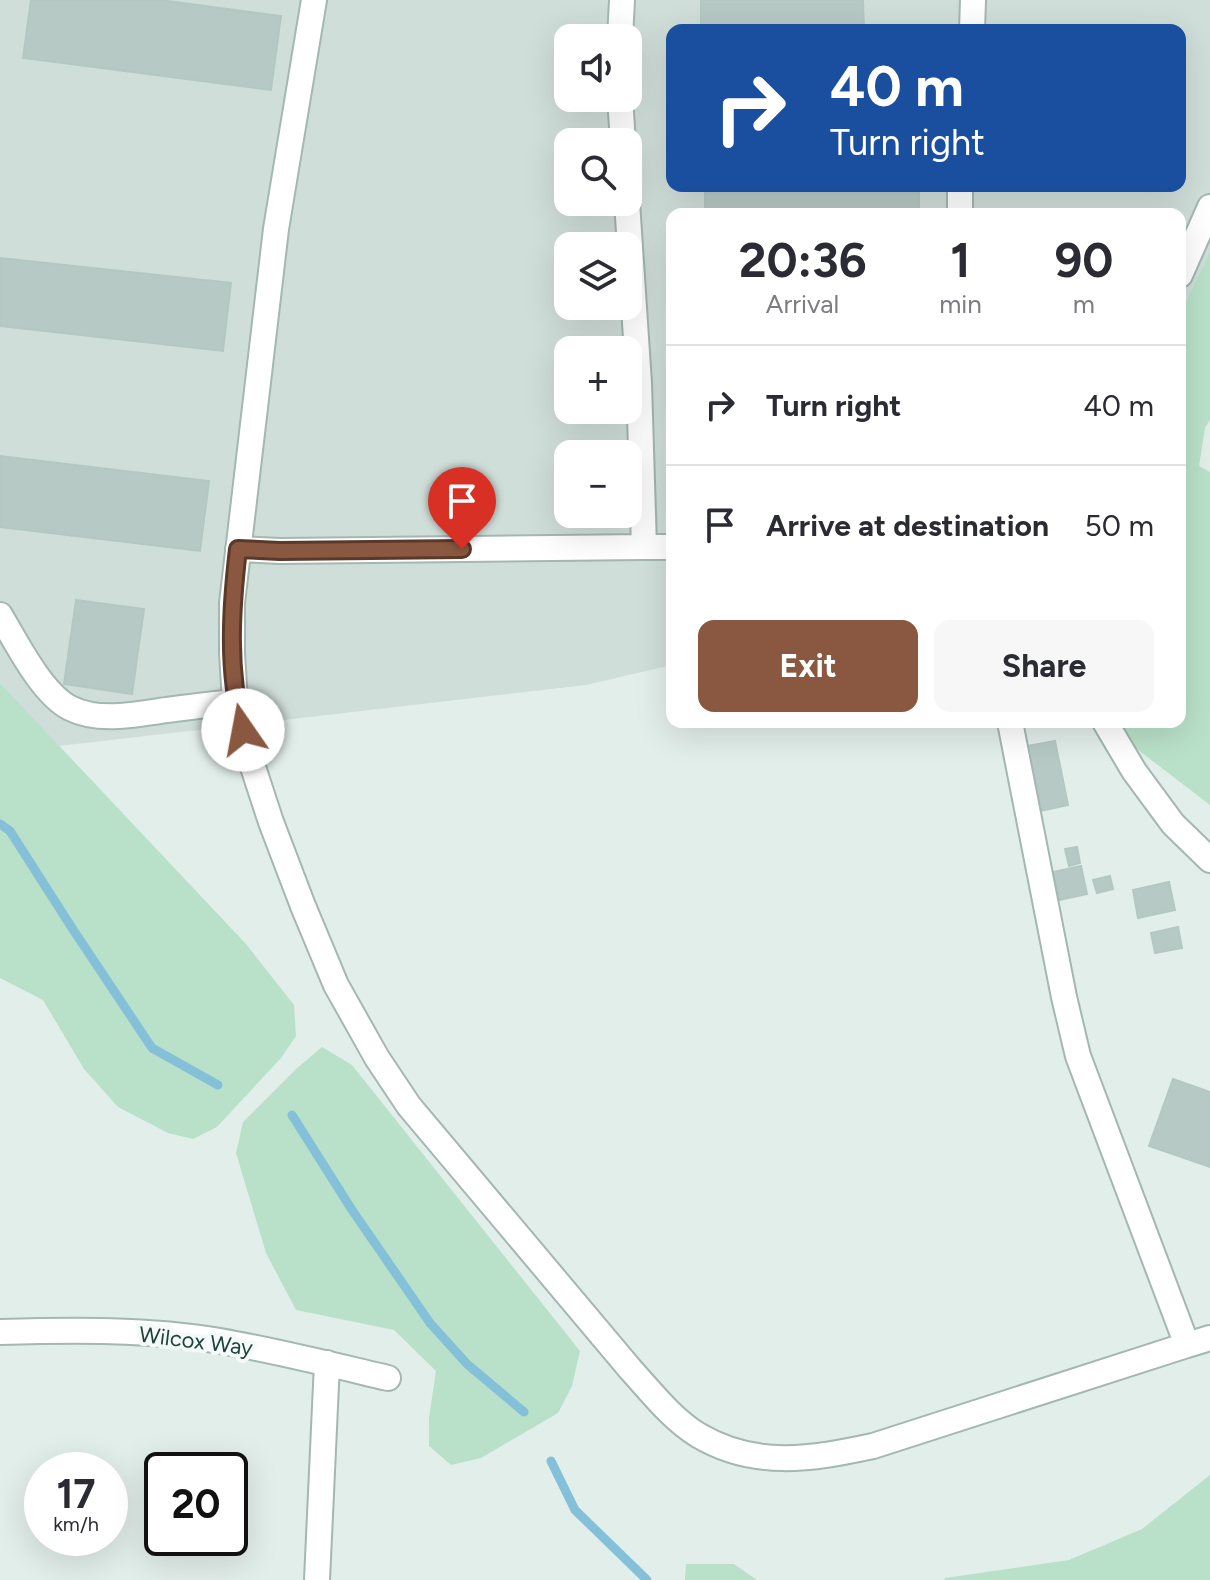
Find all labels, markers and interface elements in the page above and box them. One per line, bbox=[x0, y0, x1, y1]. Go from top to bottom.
map controls bbox=[554, 24, 642, 528]
button: sound bbox=[554, 24, 642, 112]
text: 40 m bbox=[830, 53, 964, 120]
icon: right bbox=[698, 56, 802, 160]
text: Turn right bbox=[830, 121, 985, 164]
button: search bbox=[554, 128, 642, 216]
text: 20:36 bbox=[739, 231, 867, 289]
text: 1 bbox=[950, 231, 971, 289]
text: 90 bbox=[1054, 231, 1113, 289]
button: layers bbox=[554, 232, 642, 320]
text: Arrival bbox=[766, 288, 839, 320]
text: min bbox=[939, 288, 982, 320]
text: m bbox=[1073, 288, 1095, 320]
button: + bbox=[554, 336, 642, 424]
icon: right bbox=[698, 383, 742, 427]
text: Turn right bbox=[766, 387, 901, 424]
text: 40 m bbox=[1083, 387, 1154, 424]
button: − bbox=[554, 440, 642, 528]
pin bbox=[428, 467, 496, 549]
icon: arrive bbox=[440, 479, 484, 523]
icon: arrive bbox=[698, 503, 742, 547]
text: Arrive at destination bbox=[766, 507, 1049, 544]
text: 50 m bbox=[1085, 507, 1154, 544]
button: Exit bbox=[698, 620, 918, 712]
button: Share bbox=[934, 620, 1154, 712]
position arrow bbox=[201, 688, 285, 772]
street label: Wilcox Way bbox=[138, 1321, 255, 1361]
speed limit sign: 20 bbox=[144, 1452, 248, 1556]
text: 17 bbox=[56, 1470, 96, 1518]
text: km/h bbox=[53, 1512, 99, 1536]

